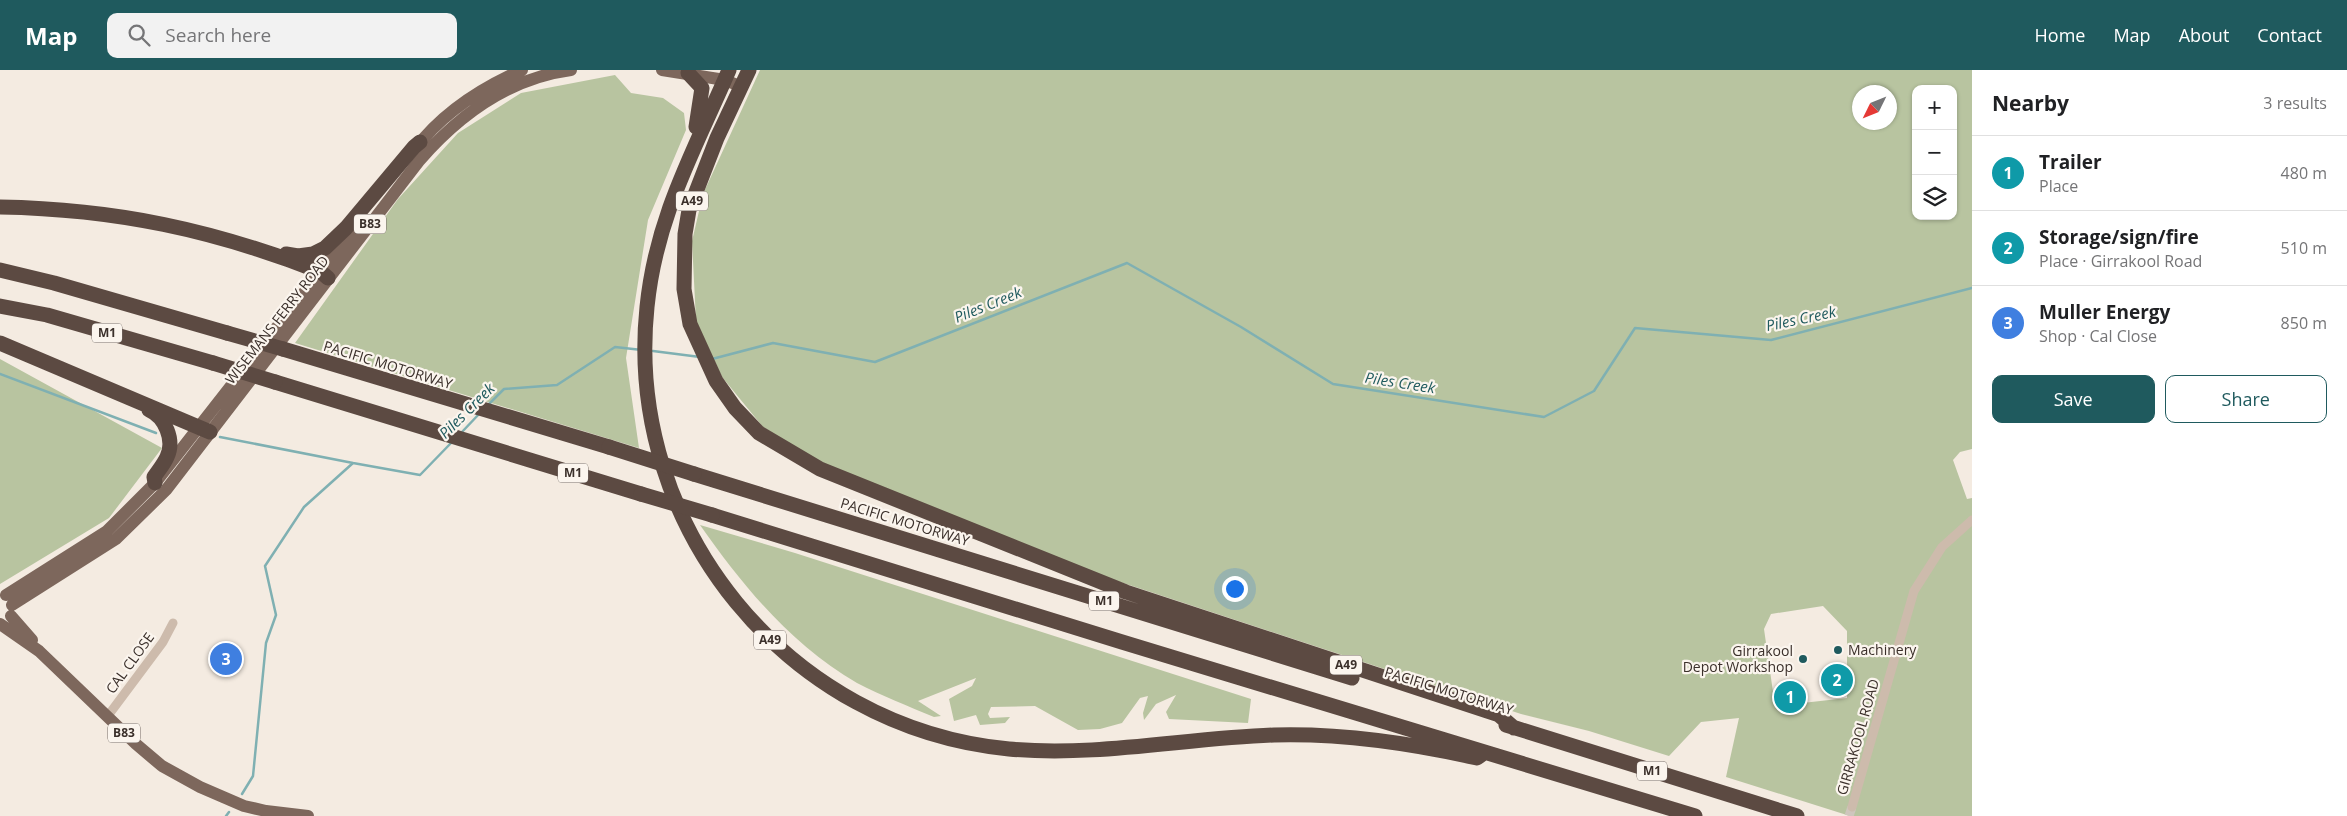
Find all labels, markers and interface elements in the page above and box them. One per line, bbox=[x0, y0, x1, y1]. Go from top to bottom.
search box bbox=[107, 13, 457, 58]
text: Map bbox=[25, 19, 77, 52]
icon: search bbox=[125, 21, 153, 49]
text: Search here bbox=[165, 22, 271, 48]
text: Home bbox=[2035, 23, 2085, 47]
text: Map bbox=[2113, 23, 2151, 47]
text: About bbox=[2179, 23, 2229, 47]
text: Contact bbox=[2257, 23, 2322, 47]
north arrow bbox=[1852, 85, 1897, 130]
map controls bbox=[1912, 85, 1957, 220]
button: + bbox=[1912, 85, 1957, 130]
text: Nearby bbox=[1992, 89, 2069, 117]
text: 3 results bbox=[2263, 92, 2327, 114]
button: − bbox=[1912, 130, 1957, 175]
text: Trailer bbox=[2039, 149, 2102, 175]
text: 1 bbox=[2003, 162, 2013, 184]
text: 480 m bbox=[2281, 162, 2327, 184]
button: layers bbox=[1912, 175, 1957, 220]
text: Place bbox=[2039, 175, 2078, 197]
road number: A49 bbox=[676, 192, 708, 210]
road number: B83 bbox=[354, 214, 386, 234]
text: Storage/sign/fire bbox=[2039, 224, 2199, 250]
text: 2 bbox=[2003, 237, 2013, 259]
text: 510 m bbox=[2281, 237, 2327, 259]
text: Place · Girrakool Road bbox=[2039, 250, 2202, 272]
street label: WISEMANS FERRY ROAD bbox=[221, 252, 333, 388]
water label: Piles Creek bbox=[951, 281, 1025, 327]
text: Muller Energy bbox=[2039, 299, 2170, 325]
water label: Piles Creek bbox=[1764, 301, 1838, 335]
text: 3 bbox=[2003, 312, 2013, 334]
text: 850 m bbox=[2281, 312, 2327, 334]
road number: M1 bbox=[92, 324, 122, 342]
text: Shop · Cal Close bbox=[2039, 325, 2157, 347]
street label: PACIFIC MOTORWAY bbox=[321, 336, 455, 393]
water label: Piles Creek bbox=[1364, 367, 1437, 398]
button: Save bbox=[1992, 375, 2155, 423]
button: Share bbox=[2165, 375, 2327, 423]
water label: Piles Creek bbox=[434, 378, 499, 442]
road number: M1 bbox=[558, 463, 588, 482]
street label: PACIFIC MOTORWAY bbox=[838, 493, 972, 550]
your location bbox=[1222, 576, 1248, 602]
road number: M1 bbox=[1089, 592, 1119, 610]
street label: CAL CLOSE bbox=[101, 628, 158, 697]
road number: A49 bbox=[754, 630, 786, 650]
pin: 3 bbox=[210, 640, 242, 678]
place label: Machinery bbox=[1848, 640, 1917, 659]
place label: Girrakool Depot Workshop bbox=[1683, 641, 1793, 676]
marker: Machinery bbox=[1832, 644, 1844, 656]
marker: Girrakool Depot Workshop bbox=[1797, 653, 1809, 665]
road number: A49 bbox=[1330, 656, 1362, 674]
pin: 2 bbox=[1821, 661, 1853, 699]
street label: PACIFIC MOTORWAY bbox=[1382, 662, 1516, 719]
street label: GIRRAKOOL ROAD bbox=[1832, 677, 1883, 797]
pin: 1 bbox=[1774, 678, 1806, 716]
road number: B83 bbox=[108, 724, 140, 742]
road number: M1 bbox=[1637, 761, 1667, 780]

